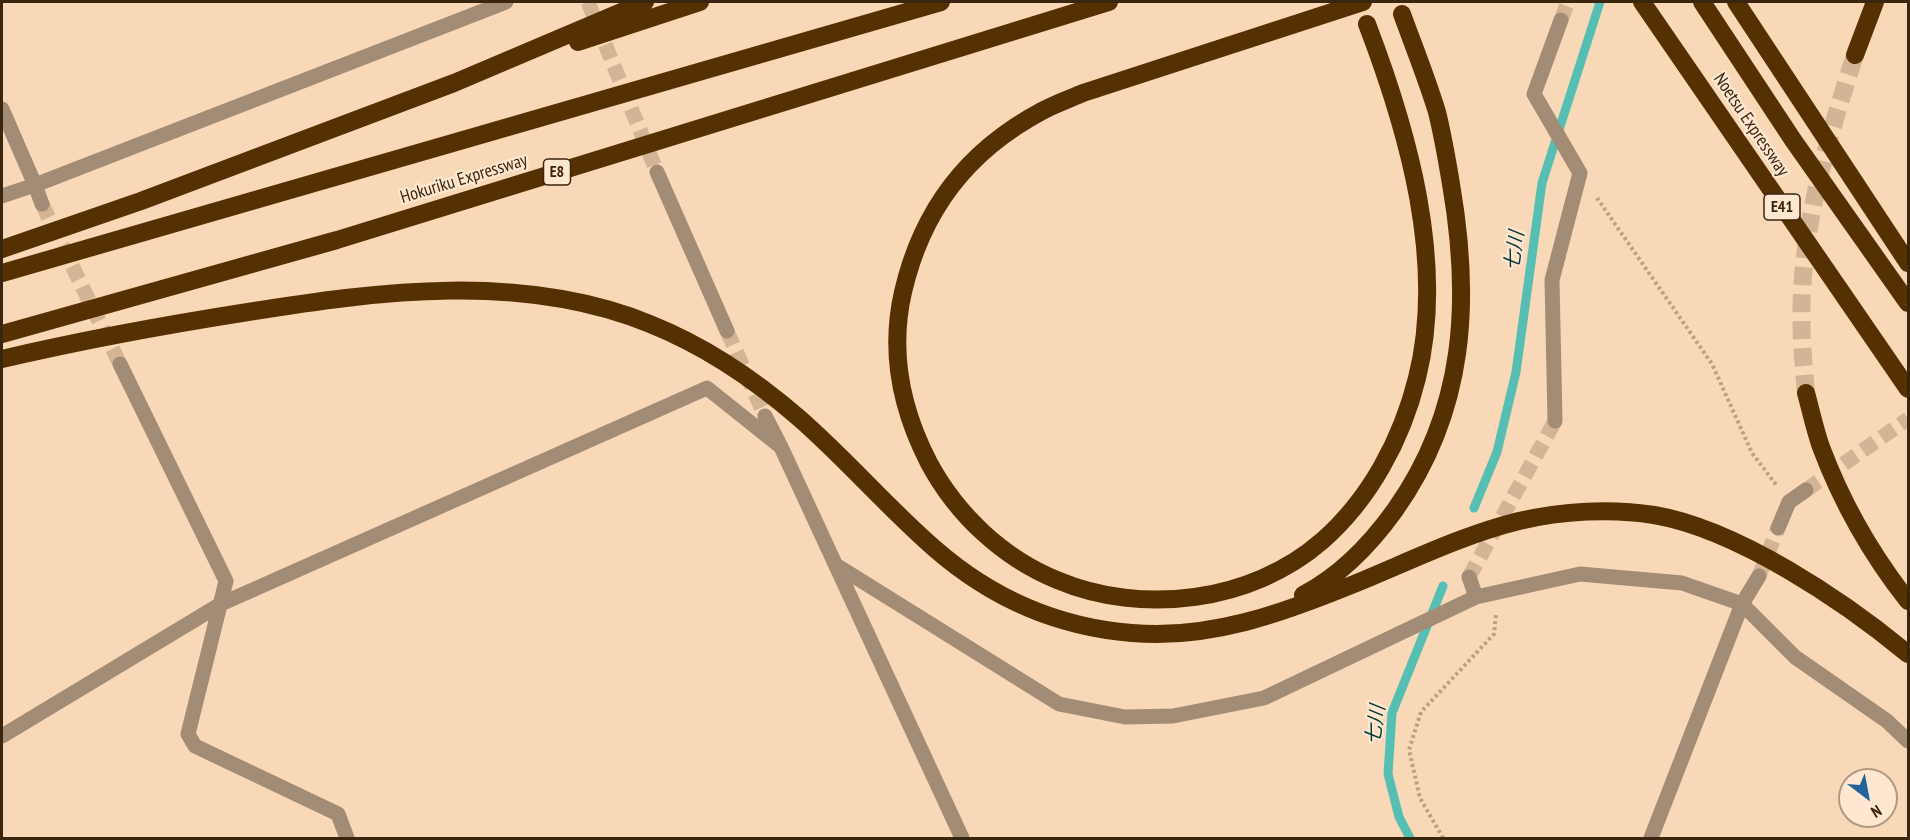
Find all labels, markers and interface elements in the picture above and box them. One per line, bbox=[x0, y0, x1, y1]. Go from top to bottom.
street label: Noetsu Expressway bbox=[1709, 69, 1793, 181]
street label: Hokuriku Expressway bbox=[398, 149, 530, 209]
road number: E8 bbox=[544, 159, 570, 185]
road number: E41 bbox=[1764, 194, 1800, 220]
water label: 七川 bbox=[1500, 230, 1530, 272]
water label: 七川 bbox=[1361, 704, 1391, 746]
north arrow bbox=[1838, 768, 1898, 828]
text: N bbox=[1868, 801, 1885, 822]

